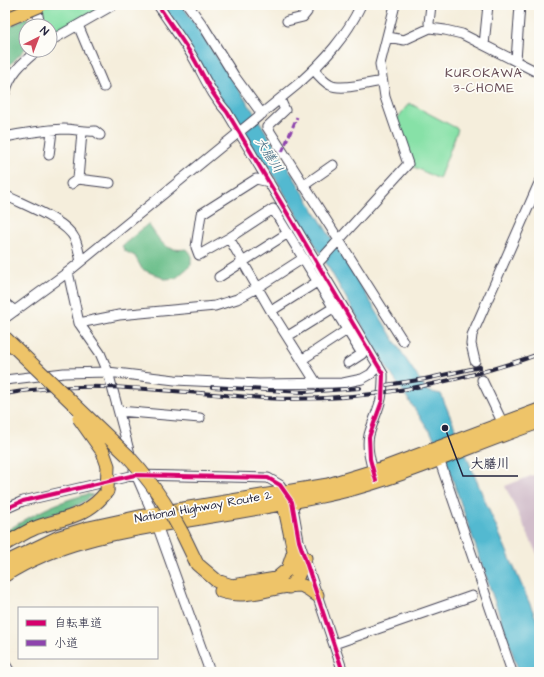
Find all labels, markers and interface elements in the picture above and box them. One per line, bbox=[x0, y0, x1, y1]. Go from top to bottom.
north arrow bbox=[18, 18, 58, 58]
text: N bbox=[37, 23, 52, 39]
district label: KUROKAWA 3-CHOME bbox=[445, 64, 523, 97]
water label: 大膳川 bbox=[251, 134, 287, 176]
callout: 大膳川 bbox=[463, 451, 518, 476]
text: 大膳川 bbox=[470, 455, 510, 473]
street label: National Highway Route 2 bbox=[133, 487, 273, 528]
legend bbox=[18, 607, 158, 659]
text: 自転車道 bbox=[54, 615, 102, 632]
text: 小道 bbox=[54, 635, 78, 652]

